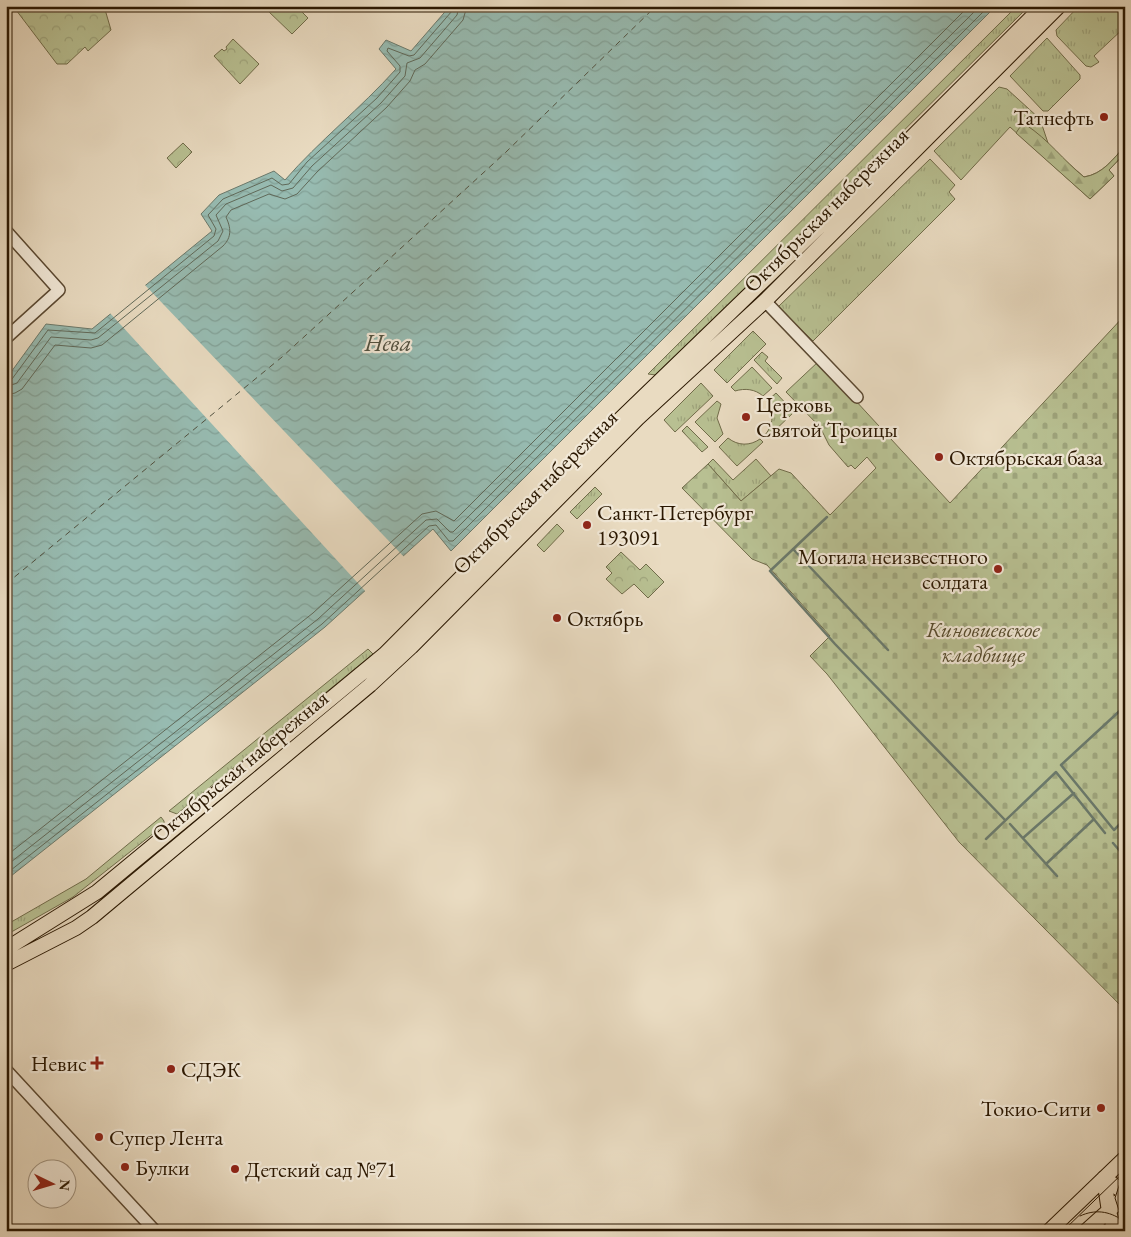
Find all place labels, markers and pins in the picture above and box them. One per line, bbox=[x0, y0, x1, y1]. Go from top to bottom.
place label: Татнефть bbox=[1013, 103, 1094, 132]
marker: Татнефть bbox=[1098, 111, 1110, 123]
place label: Церковь Святой Троицы bbox=[756, 390, 898, 444]
marker: Церковь Святой Троицы bbox=[740, 411, 752, 423]
place label: Октябрьская база bbox=[949, 443, 1103, 472]
marker: Октябрьская база bbox=[933, 451, 945, 463]
place label: Санкт-Петербург 193091 bbox=[597, 498, 753, 552]
marker: Санкт-Петербург 193091 bbox=[581, 519, 593, 531]
place label: Могила неизвестного солдата bbox=[798, 542, 988, 596]
marker: Могила неизвестного солдата bbox=[992, 563, 1004, 575]
place label: Октябрь bbox=[567, 604, 643, 633]
marker: Октябрь bbox=[551, 612, 563, 624]
place label: Невис bbox=[31, 1049, 87, 1078]
place label: СДЭК bbox=[181, 1055, 241, 1084]
marker: Невис bbox=[91, 1057, 103, 1069]
marker: СДЭК bbox=[165, 1063, 177, 1075]
place label: Токио-Сити bbox=[981, 1094, 1091, 1123]
marker: Токио-Сити bbox=[1095, 1102, 1107, 1114]
place label: Супер Лента bbox=[109, 1123, 223, 1152]
marker: Супер Лента bbox=[93, 1131, 105, 1143]
place label: Булки bbox=[135, 1153, 190, 1182]
place label: Детский сад №71 bbox=[245, 1155, 397, 1184]
marker: Булки bbox=[119, 1161, 131, 1173]
marker: Детский сад №71 bbox=[229, 1163, 241, 1175]

